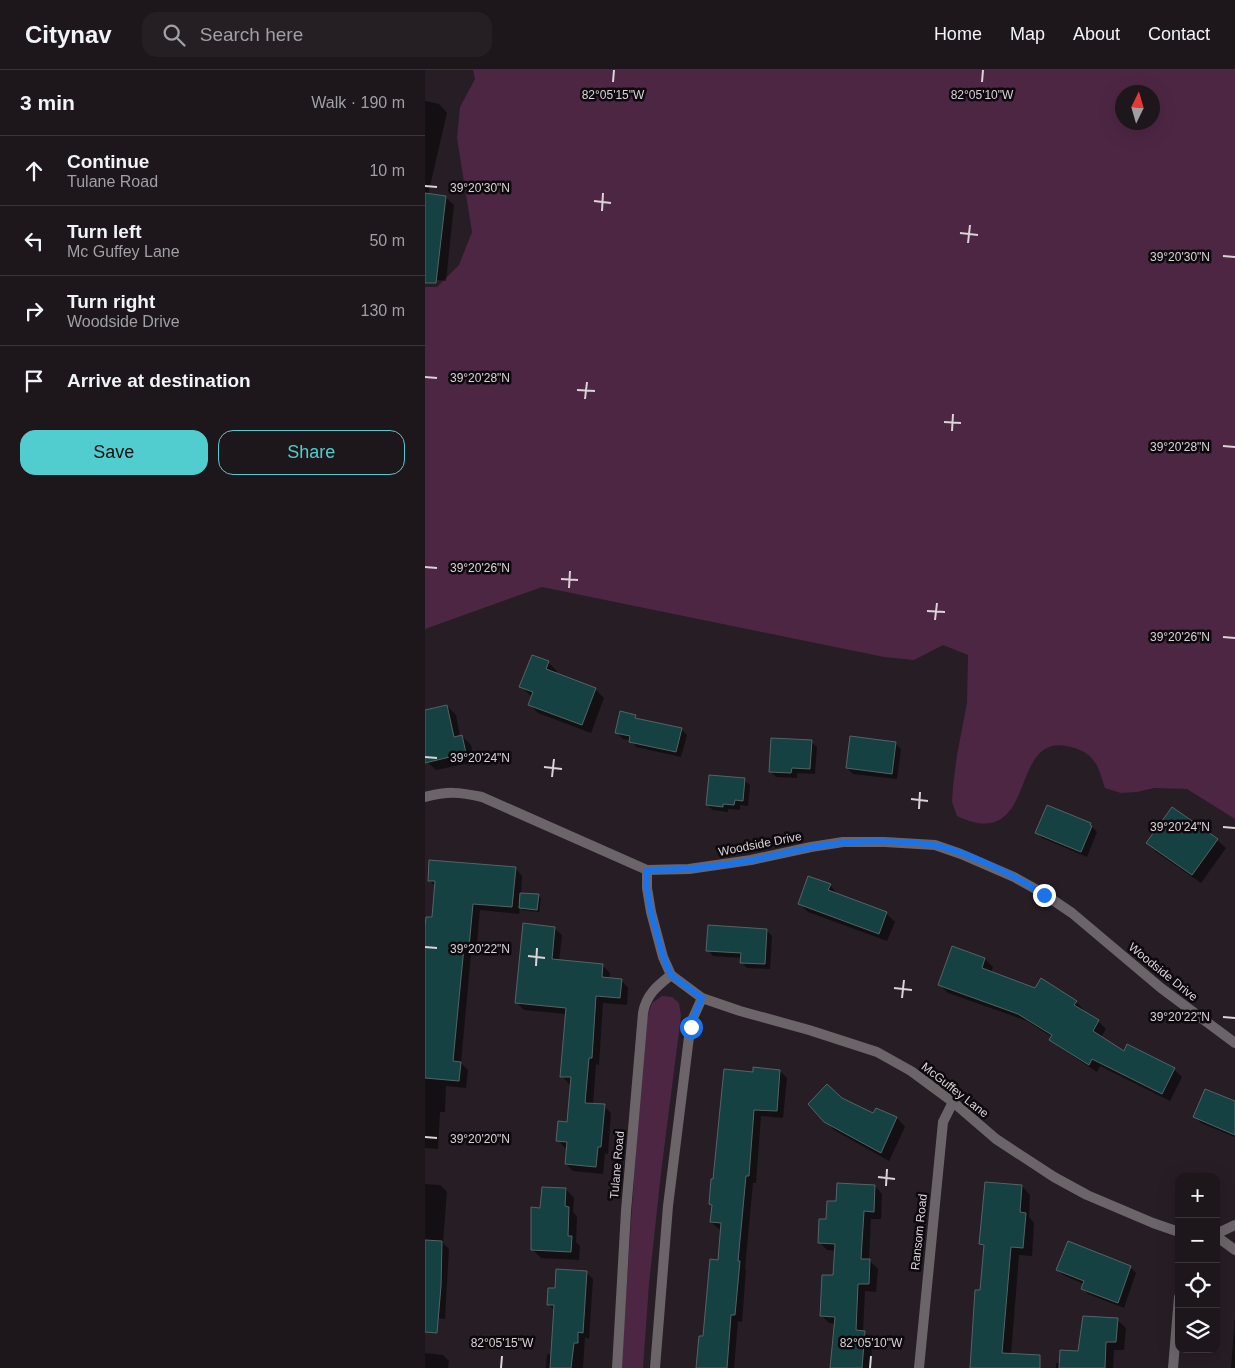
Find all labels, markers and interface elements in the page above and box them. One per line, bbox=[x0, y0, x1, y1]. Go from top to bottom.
search box bbox=[142, 12, 492, 57]
text: Citynav bbox=[25, 21, 112, 48]
icon: search bbox=[160, 21, 188, 49]
text: Search here bbox=[200, 24, 303, 45]
text: Home bbox=[934, 24, 982, 44]
text: Map bbox=[1010, 24, 1045, 44]
text: About bbox=[1073, 24, 1120, 44]
text: Contact bbox=[1148, 24, 1210, 44]
north arrow bbox=[1115, 85, 1160, 130]
text: 82°05'15"W bbox=[582, 88, 645, 102]
text: 82°05'10"W bbox=[951, 88, 1014, 102]
text: 3 min bbox=[20, 91, 75, 114]
text: Walk · 190 m bbox=[311, 94, 405, 111]
text: Continue bbox=[67, 151, 149, 172]
icon: ahead bbox=[20, 157, 48, 185]
text: 10 m bbox=[369, 162, 405, 179]
text: Tulane Road bbox=[67, 173, 158, 190]
text: 39°20'30"N bbox=[450, 181, 510, 195]
text: Turn left bbox=[67, 221, 142, 242]
icon: left bbox=[20, 227, 48, 255]
text: 50 m bbox=[369, 232, 405, 249]
text: Mc Guffey Lane bbox=[67, 243, 180, 260]
text: 39°20'30"N bbox=[1150, 250, 1210, 264]
text: Turn right bbox=[67, 291, 155, 312]
icon: right bbox=[20, 297, 48, 325]
text: 130 m bbox=[361, 302, 405, 319]
text: Woodside Drive bbox=[67, 313, 180, 330]
icon: arrive bbox=[20, 367, 48, 395]
text: Arrive at destination bbox=[67, 370, 251, 391]
text: 39°20'28"N bbox=[450, 371, 510, 385]
button: Save bbox=[20, 430, 208, 475]
button: Share bbox=[218, 430, 405, 475]
text: 39°20'28"N bbox=[1150, 440, 1210, 454]
text: 39°20'26"N bbox=[450, 561, 510, 575]
text: 39°20'26"N bbox=[1150, 630, 1210, 644]
text: 39°20'24"N bbox=[450, 751, 510, 765]
text: 39°20'24"N bbox=[1150, 820, 1210, 834]
street label: Woodside Drive bbox=[717, 829, 803, 859]
route end bbox=[1033, 884, 1056, 907]
street label: Woodside Drive bbox=[1126, 940, 1200, 1004]
text: 39°20'22"N bbox=[450, 942, 510, 956]
text: 39°20'22"N bbox=[1150, 1010, 1210, 1024]
route start bbox=[680, 1016, 703, 1039]
street label: McGuffey Lane bbox=[919, 1059, 992, 1121]
street label: Tulane Road bbox=[607, 1130, 627, 1200]
text: 39°20'20"N bbox=[450, 1132, 510, 1146]
map controls bbox=[1175, 1173, 1220, 1353]
button: + bbox=[1175, 1173, 1220, 1218]
street label: Ransom Road bbox=[908, 1193, 930, 1271]
button: − bbox=[1175, 1218, 1220, 1263]
button: locate bbox=[1175, 1263, 1220, 1308]
button: layers bbox=[1175, 1308, 1220, 1353]
text: 82°05'15"W bbox=[471, 1336, 534, 1350]
text: 82°05'10"W bbox=[840, 1336, 903, 1350]

